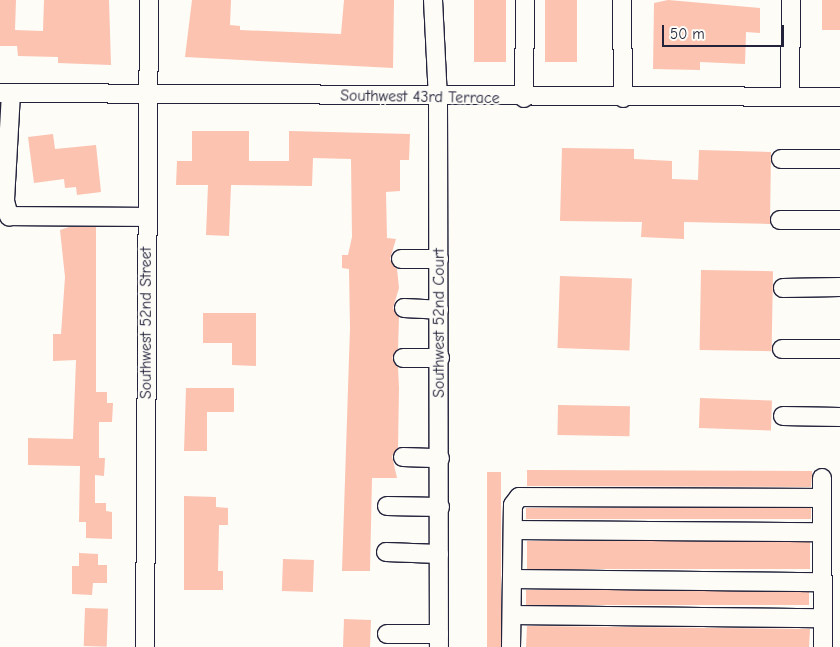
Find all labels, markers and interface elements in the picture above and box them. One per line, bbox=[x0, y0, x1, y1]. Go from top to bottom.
scale bar bbox=[665, 15, 788, 47]
text: 50 m bbox=[670, 25, 705, 43]
street label: Southwest 43rd Terrace bbox=[340, 86, 500, 108]
street label: Southwest 52nd Street bbox=[136, 247, 156, 399]
street label: Southwest 52nd Court bbox=[429, 248, 449, 398]

